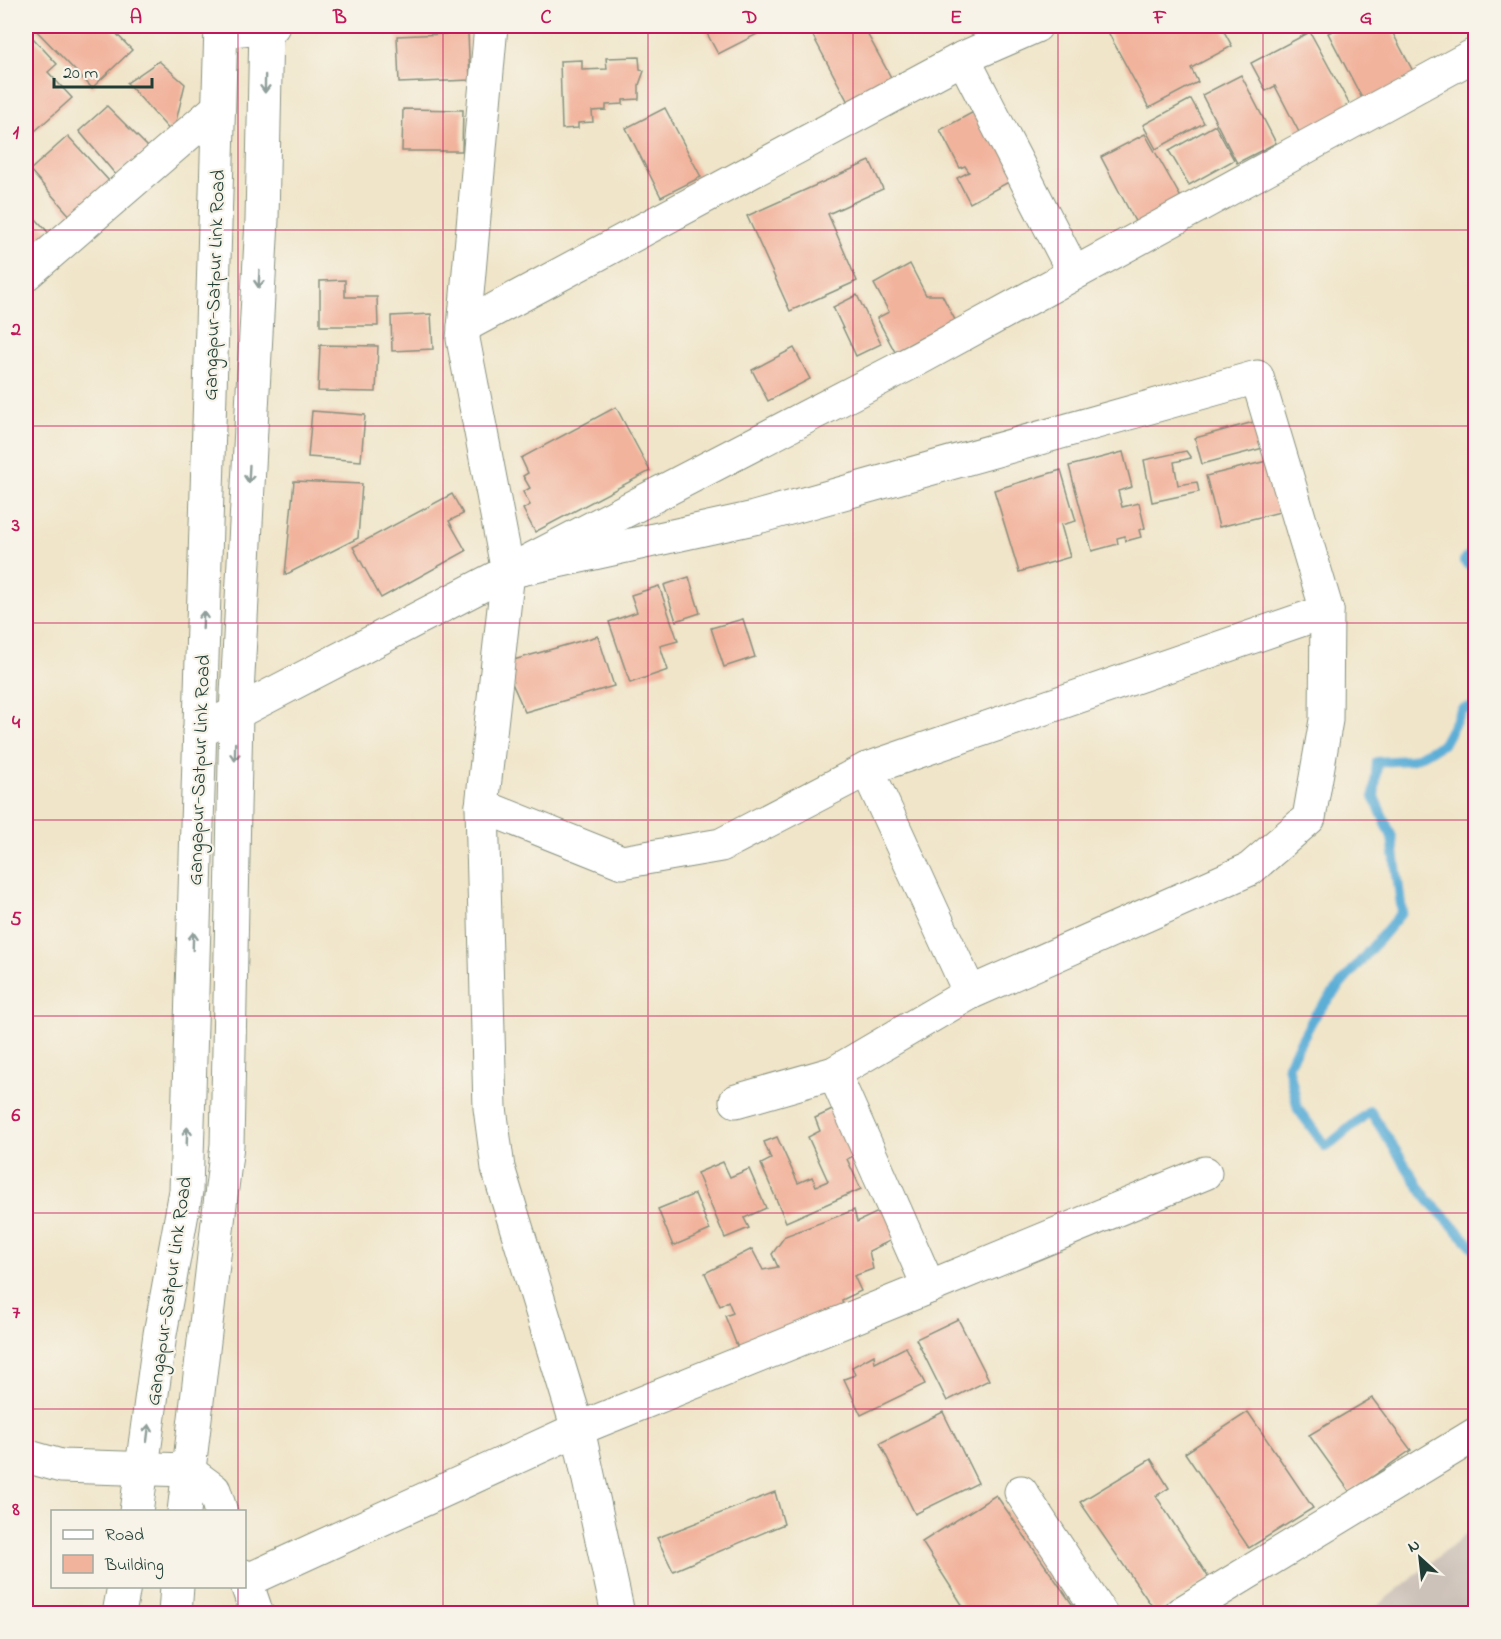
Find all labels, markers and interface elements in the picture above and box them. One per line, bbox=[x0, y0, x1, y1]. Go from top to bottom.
text: A bbox=[130, 4, 142, 33]
text: B bbox=[332, 4, 347, 33]
text: C bbox=[541, 4, 552, 33]
text: D bbox=[742, 4, 757, 33]
text: E bbox=[950, 4, 962, 33]
text: F bbox=[1153, 4, 1167, 33]
text: G bbox=[1360, 4, 1373, 33]
scale bar bbox=[54, 51, 152, 89]
text: 20 m bbox=[63, 61, 98, 87]
one-way arrow bbox=[259, 73, 270, 93]
text: 1 bbox=[13, 119, 20, 148]
street label: Gangapur-Satpur Link Road bbox=[197, 169, 235, 401]
one-way arrow bbox=[253, 268, 264, 288]
text: 2 bbox=[10, 316, 21, 345]
one-way arrow bbox=[243, 463, 254, 483]
text: 3 bbox=[11, 512, 20, 541]
one-way arrow bbox=[197, 611, 208, 631]
street label: Gangapur-Satpur Link Road bbox=[182, 654, 220, 886]
text: 4 bbox=[12, 709, 21, 738]
one-way arrow bbox=[229, 742, 241, 762]
text: 5 bbox=[10, 906, 22, 935]
one-way arrow bbox=[187, 932, 199, 952]
text: 6 bbox=[12, 1102, 21, 1131]
one-way arrow bbox=[182, 1126, 193, 1146]
street label: Gangapur-Satpur Link Road bbox=[140, 1175, 202, 1408]
text: 7 bbox=[12, 1299, 21, 1328]
one-way arrow bbox=[142, 1423, 153, 1443]
text: 8 bbox=[11, 1496, 20, 1525]
legend bbox=[51, 1510, 246, 1588]
text: Road bbox=[105, 1523, 144, 1549]
north arrow bbox=[1390, 1528, 1450, 1588]
text: N bbox=[1404, 1533, 1425, 1560]
text: Building bbox=[104, 1553, 164, 1580]

